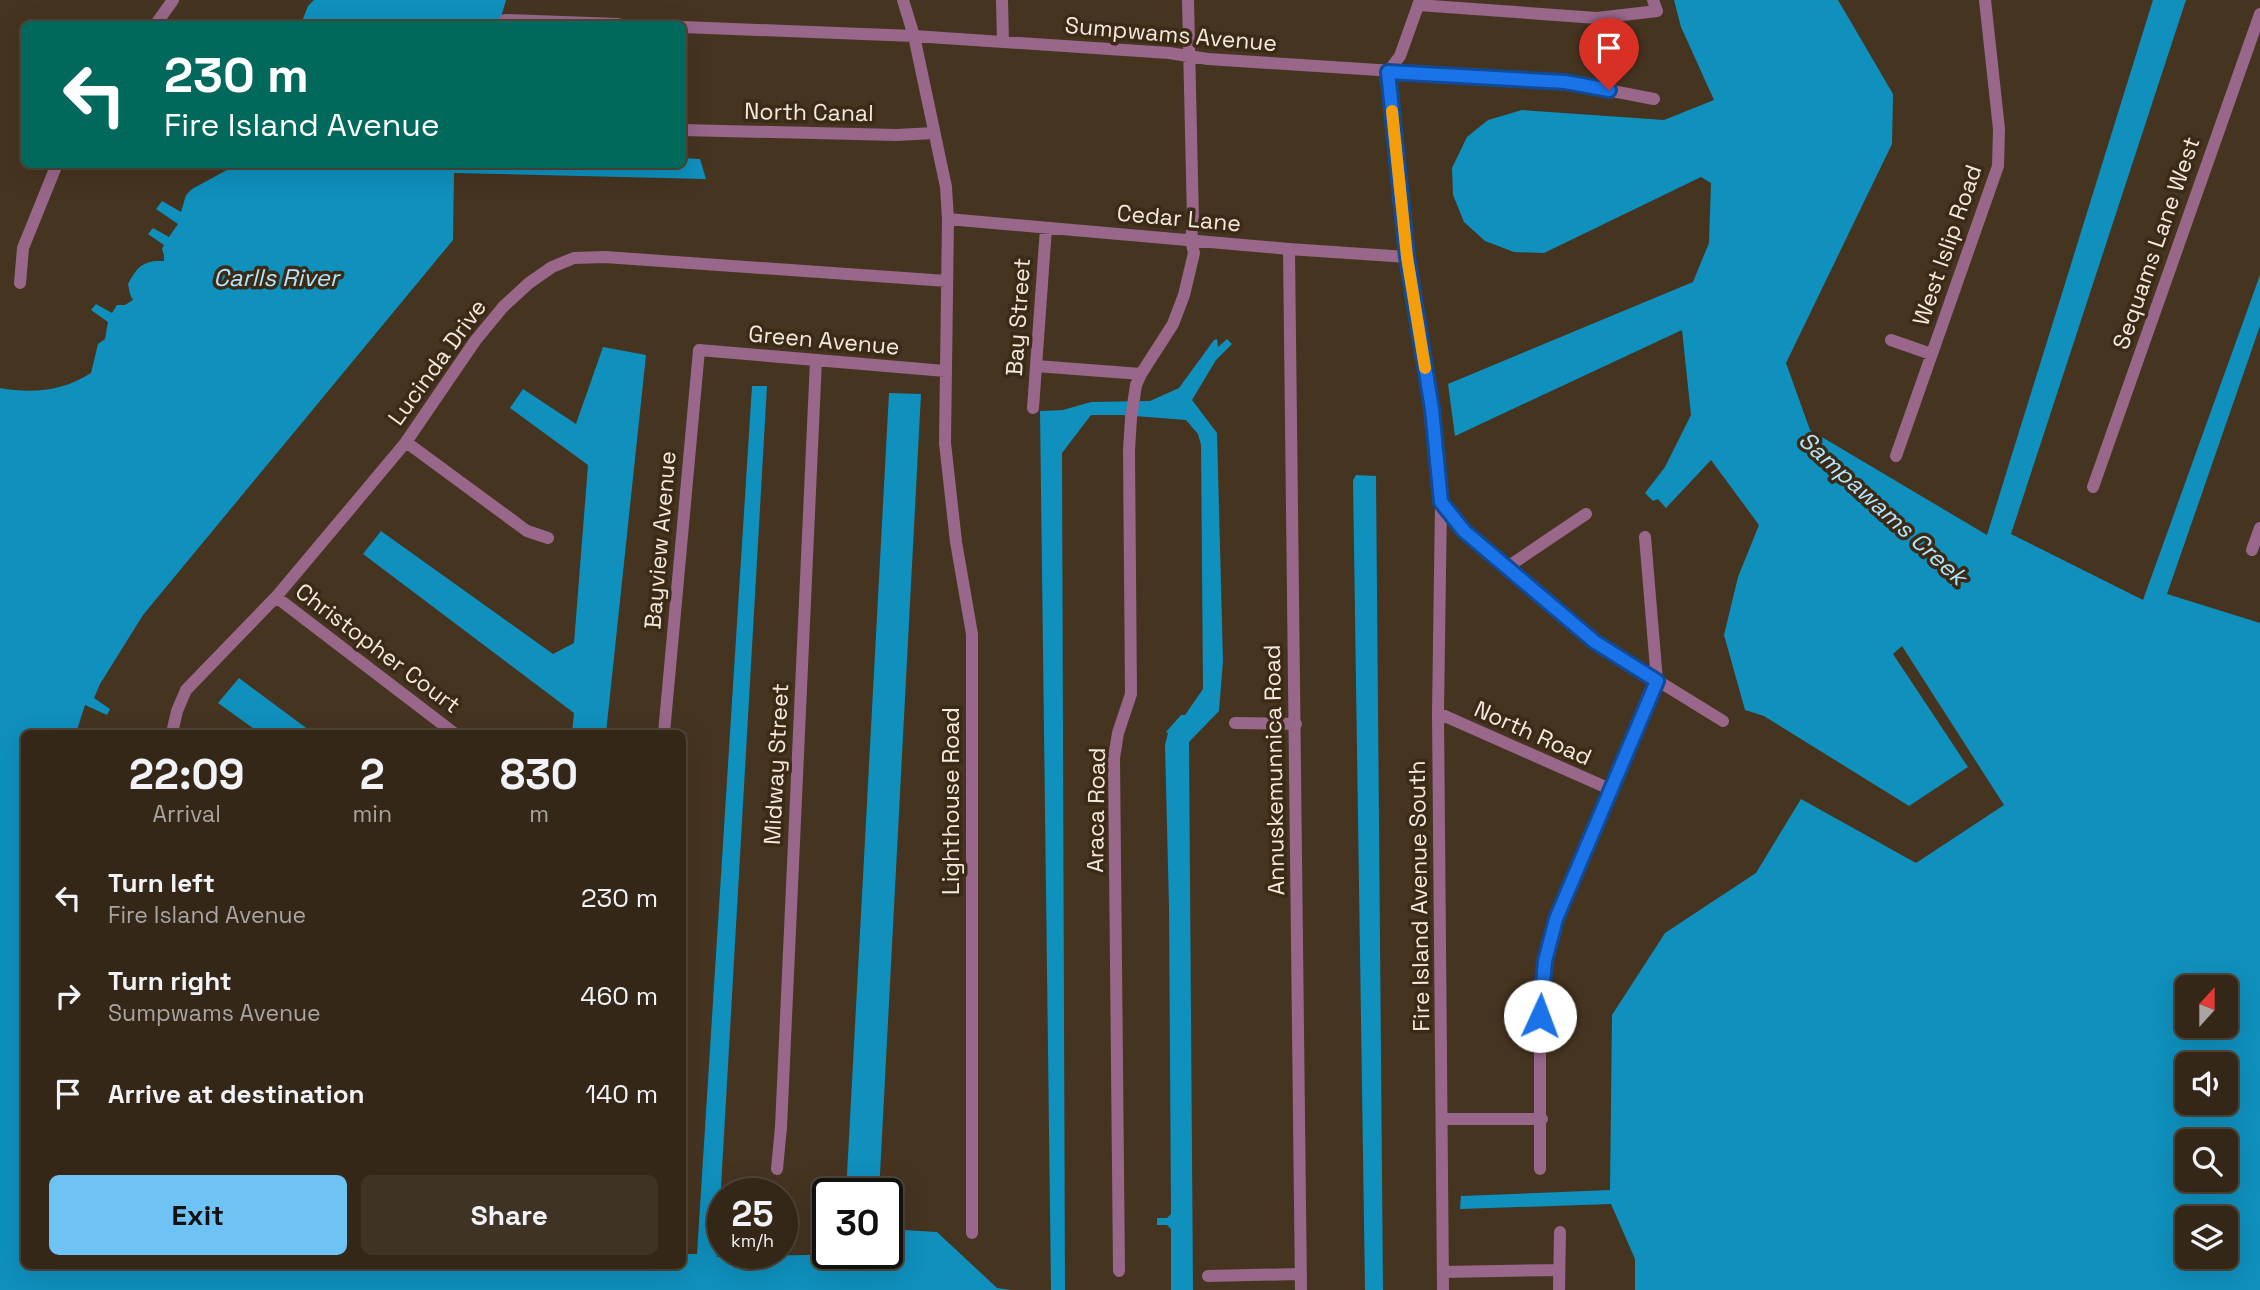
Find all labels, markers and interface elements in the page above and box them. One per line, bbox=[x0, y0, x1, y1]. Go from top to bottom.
street label: Sumpwams Avenue bbox=[1064, 10, 1278, 58]
pin bbox=[1579, 18, 1639, 90]
icon: arrive bbox=[1590, 29, 1628, 67]
text: 230 m bbox=[164, 44, 309, 106]
icon: left bbox=[49, 49, 140, 140]
street label: North Canal bbox=[744, 96, 874, 128]
text: Fire Island Avenue bbox=[164, 105, 440, 145]
street label: Sequams Lane West bbox=[2106, 133, 2206, 353]
street label: West Islip Road bbox=[1905, 161, 1989, 329]
street label: Cedar Lane bbox=[1116, 198, 1242, 238]
street label: Bay Street bbox=[999, 257, 1037, 377]
water label: Carlls River bbox=[213, 262, 342, 293]
street label: Lucinda Drive bbox=[381, 293, 493, 431]
street label: Green Avenue bbox=[747, 318, 901, 362]
water label: Sampawams Creek bbox=[1792, 424, 1976, 594]
street label: Bayview Avenue bbox=[637, 450, 683, 630]
street label: Christopher Court bbox=[290, 576, 466, 720]
street label: Annuskemunnica Road bbox=[1257, 644, 1291, 896]
street label: Midway Street bbox=[757, 682, 795, 846]
street label: North Road bbox=[1470, 694, 1596, 772]
street label: Lighthouse Road bbox=[936, 707, 966, 895]
street label: Araca Road bbox=[1080, 747, 1112, 873]
text: 22:09 bbox=[129, 748, 245, 801]
text: 2 bbox=[360, 748, 385, 801]
text: 830 bbox=[500, 748, 578, 801]
street label: Fire Island Avenue South bbox=[1402, 760, 1436, 1032]
text: Arrival bbox=[153, 799, 221, 829]
text: min bbox=[353, 799, 392, 829]
text: m bbox=[529, 799, 549, 829]
text: Turn left bbox=[108, 866, 215, 900]
icon: left bbox=[49, 879, 87, 917]
text: 230 m bbox=[581, 881, 658, 915]
text: Fire Island Avenue bbox=[108, 900, 306, 930]
text: Turn right bbox=[108, 964, 232, 998]
north arrow bbox=[2175, 975, 2238, 1038]
map controls bbox=[2175, 975, 2238, 1269]
icon: right bbox=[49, 977, 87, 1015]
text: 460 m bbox=[580, 979, 658, 1013]
position arrow bbox=[1503, 979, 1577, 1053]
text: Sumpwams Avenue bbox=[108, 998, 321, 1028]
button: sound bbox=[2175, 1052, 2238, 1115]
icon: arrive bbox=[49, 1075, 87, 1113]
text: Arrive at destination bbox=[108, 1077, 365, 1111]
text: 140 m bbox=[585, 1077, 658, 1111]
button: search bbox=[2175, 1129, 2238, 1192]
button: Exit bbox=[49, 1175, 347, 1255]
button: Share bbox=[361, 1175, 658, 1255]
speed limit sign: 30 bbox=[812, 1178, 903, 1269]
text: 25 bbox=[732, 1192, 773, 1236]
button: layers bbox=[2175, 1206, 2238, 1269]
text: km/h bbox=[731, 1229, 774, 1252]

